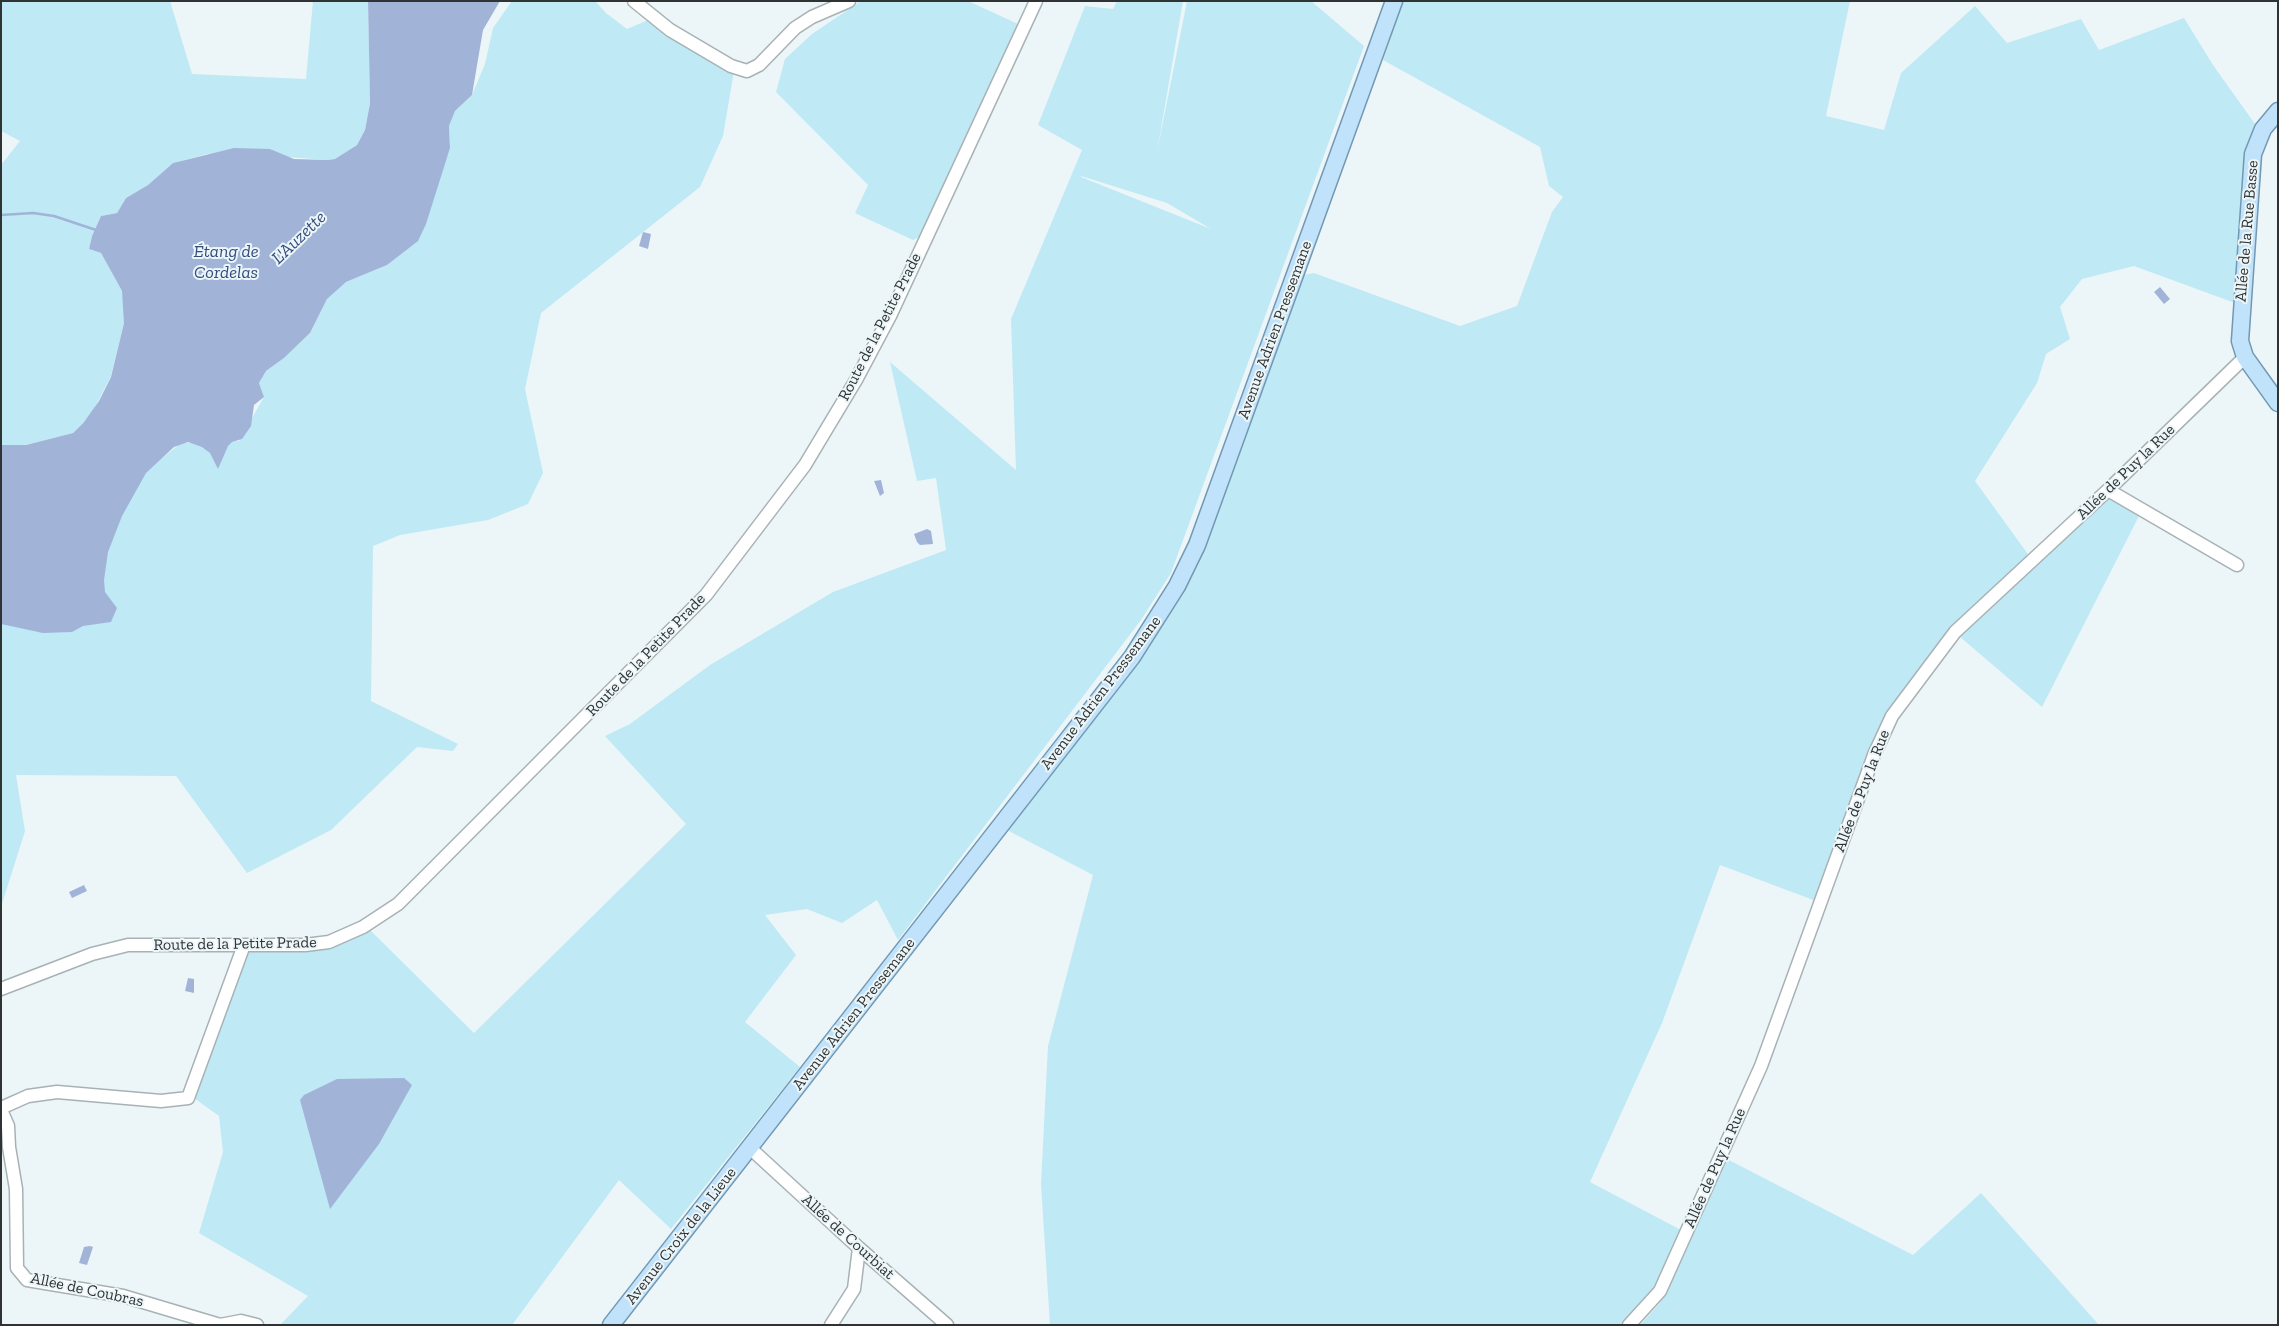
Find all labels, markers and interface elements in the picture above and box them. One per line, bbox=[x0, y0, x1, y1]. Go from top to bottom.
street label: Allée de la Rue Basse bbox=[2231, 159, 2263, 303]
water label: L'Auzette bbox=[267, 207, 331, 269]
street label: Avenue Adrien Pressemane bbox=[1234, 238, 1316, 422]
water label: Étang de Cordelas bbox=[193, 241, 259, 284]
street label: Route de la Petite Prade bbox=[834, 250, 926, 404]
street label: Allée de Puy la Rue bbox=[2073, 420, 2179, 524]
street label: Route de la Petite Prade bbox=[582, 590, 710, 720]
street label: Avenue Adrien Pressemane bbox=[1037, 612, 1165, 774]
street label: Allée de Puy la Rue bbox=[1830, 727, 1894, 855]
street label: Route de la Petite Prade bbox=[153, 933, 317, 955]
street label: Avenue Adrien Pressemane bbox=[789, 934, 919, 1094]
street label: Allée de Puy la Rue bbox=[1680, 1105, 1750, 1231]
street label: Avenue Croix de la Lieue bbox=[622, 1164, 740, 1308]
street label: Allée de Courbiat bbox=[798, 1190, 898, 1284]
street label: Allée de Coubras bbox=[29, 1269, 145, 1311]

